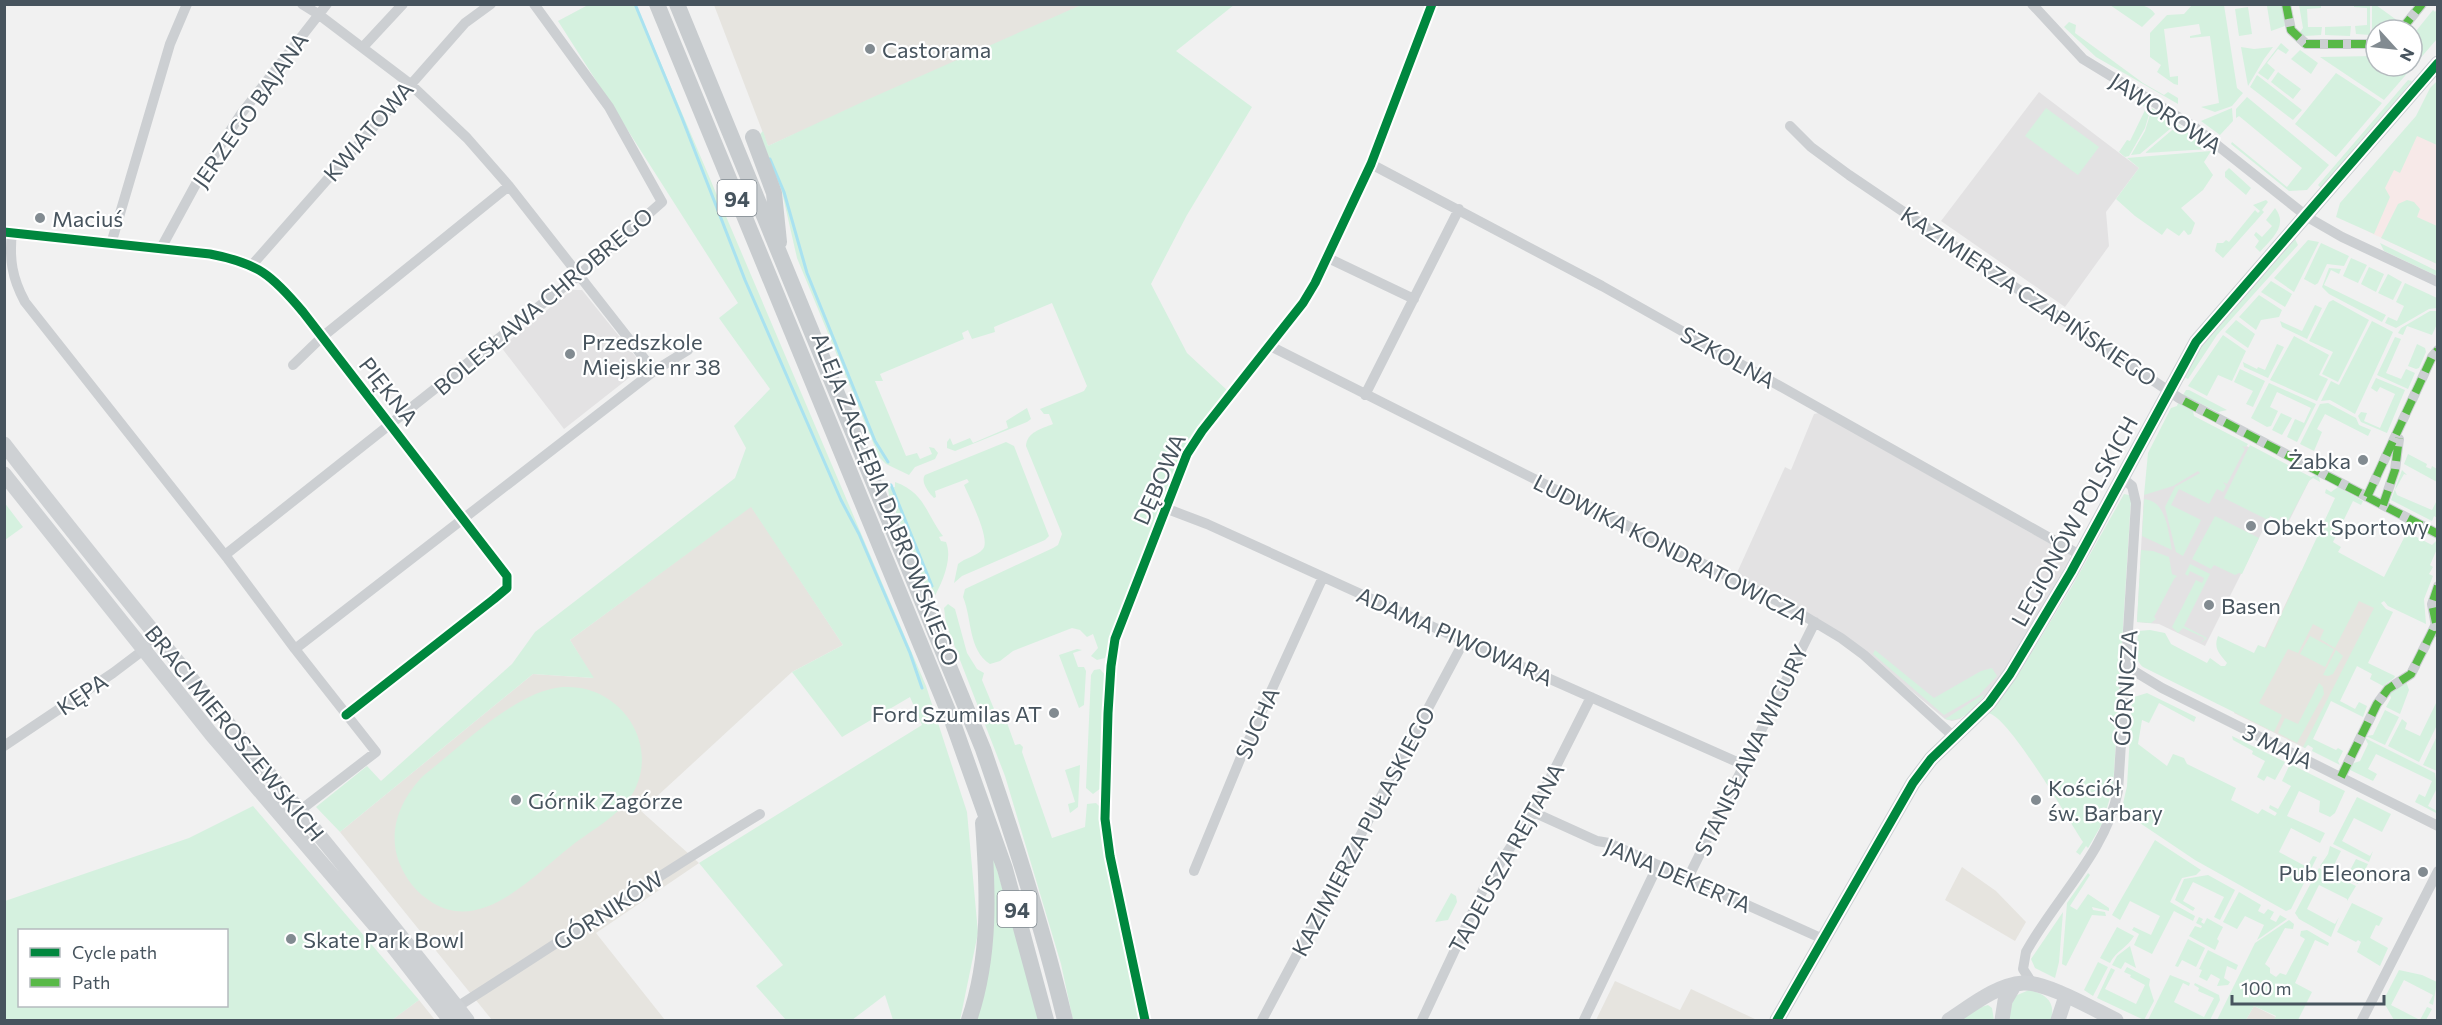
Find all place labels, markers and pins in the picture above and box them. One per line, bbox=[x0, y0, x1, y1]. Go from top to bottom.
place label: Castorama bbox=[882, 36, 991, 63]
marker: Castorama bbox=[863, 42, 877, 56]
place label: Maciuś bbox=[52, 205, 123, 232]
marker: Maciuś bbox=[33, 211, 47, 225]
place label: Przedszkole Miejskie nr 38 bbox=[582, 328, 721, 380]
marker: Przedszkole Miejskie nr 38 bbox=[563, 347, 577, 361]
place label: Żabka bbox=[2288, 447, 2351, 474]
marker: Żabka bbox=[2356, 453, 2370, 467]
place label: Obekt Sportowy bbox=[2263, 513, 2429, 540]
marker: Obekt Sportowy bbox=[2244, 519, 2258, 533]
place label: Basen bbox=[2221, 592, 2281, 619]
marker: Basen bbox=[2202, 598, 2216, 612]
place label: Ford Szumilas AT bbox=[872, 700, 1042, 727]
marker: Ford Szumilas AT bbox=[1047, 706, 1061, 720]
place label: Kościół św. Barbary bbox=[2048, 774, 2163, 826]
place label: Górnik Zagórze bbox=[528, 787, 683, 814]
marker: Górnik Zagórze bbox=[509, 793, 523, 807]
marker: Kościół św. Barbary bbox=[2029, 793, 2043, 807]
place label: Pub Eleonora bbox=[2278, 859, 2411, 886]
marker: Pub Eleonora bbox=[2416, 865, 2430, 879]
place label: Skate Park Bowl bbox=[303, 926, 464, 953]
marker: Skate Park Bowl bbox=[284, 932, 298, 946]

